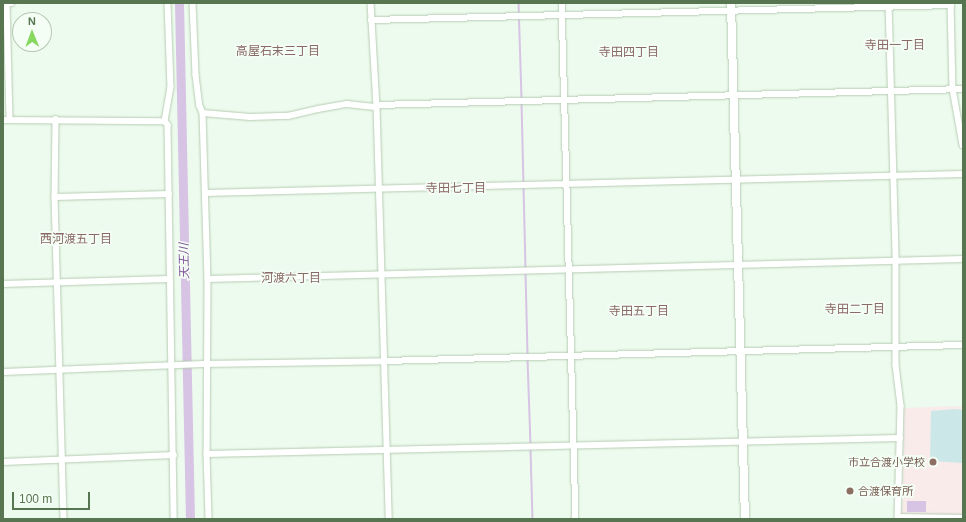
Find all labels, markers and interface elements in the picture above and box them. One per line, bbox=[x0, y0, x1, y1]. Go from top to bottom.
north arrow bbox=[12, 12, 52, 52]
text: N bbox=[28, 15, 36, 27]
district label: 寺田一丁目 bbox=[865, 39, 925, 53]
district label: 高屋石末三丁目 bbox=[236, 45, 320, 59]
district label: 寺田四丁目 bbox=[599, 46, 659, 60]
district label: 寺田七丁目 bbox=[426, 182, 486, 196]
district label: 西河渡五丁目 bbox=[40, 233, 112, 247]
water label: 天王川 bbox=[177, 243, 193, 279]
district label: 河渡六丁目 bbox=[261, 272, 321, 286]
district label: 寺田二丁目 bbox=[825, 303, 885, 317]
district label: 寺田五丁目 bbox=[609, 305, 669, 319]
place label: 市立合渡小学校 bbox=[848, 455, 925, 469]
marker: 市立合渡小学校 bbox=[928, 457, 938, 467]
scale bar bbox=[14, 484, 92, 510]
place label: 合渡保育所 bbox=[858, 484, 913, 498]
marker: 合渡保育所 bbox=[845, 486, 855, 496]
text: 100 m bbox=[19, 492, 52, 506]

